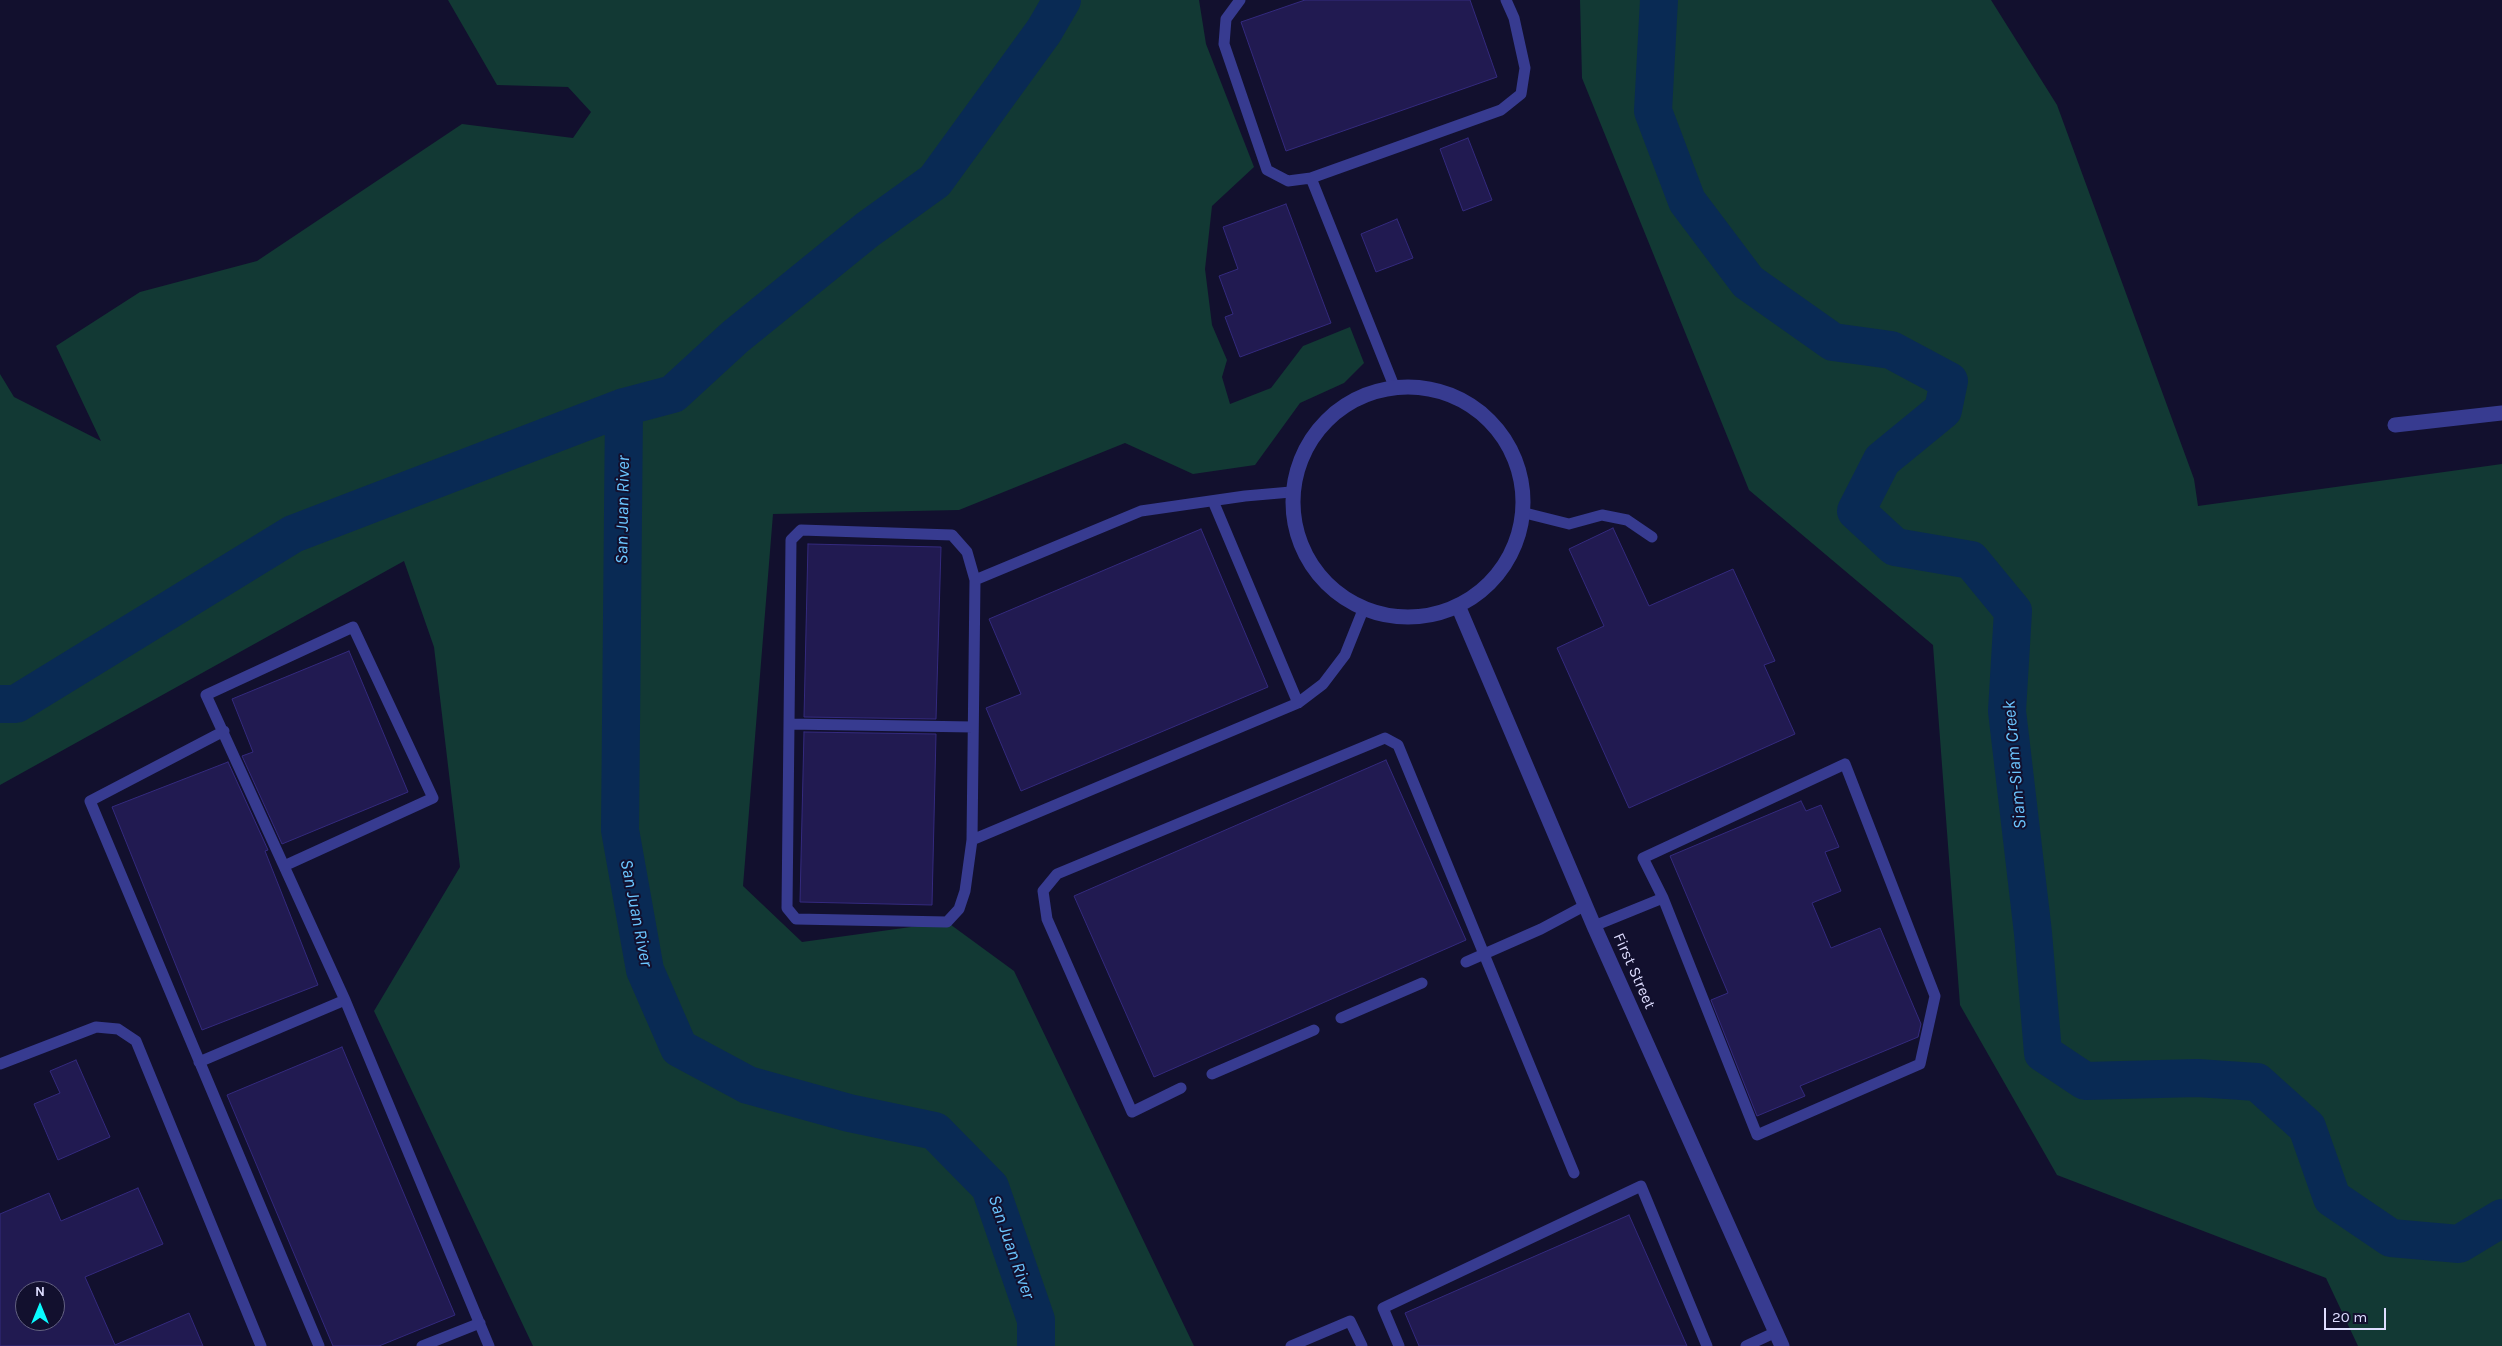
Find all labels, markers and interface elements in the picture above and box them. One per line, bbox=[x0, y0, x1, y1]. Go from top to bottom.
water label: San Juan River bbox=[611, 455, 635, 565]
water label: Siam-Siam Creek bbox=[1999, 700, 2031, 830]
water label: San Juan River bbox=[615, 857, 657, 969]
street label: First Street bbox=[1609, 930, 1659, 1012]
water label: San Juan River bbox=[983, 1192, 1039, 1302]
north arrow bbox=[15, 1281, 65, 1331]
text: N bbox=[35, 1283, 45, 1300]
scale bar bbox=[2327, 1298, 2390, 1330]
text: 20 m bbox=[2332, 1308, 2367, 1326]

